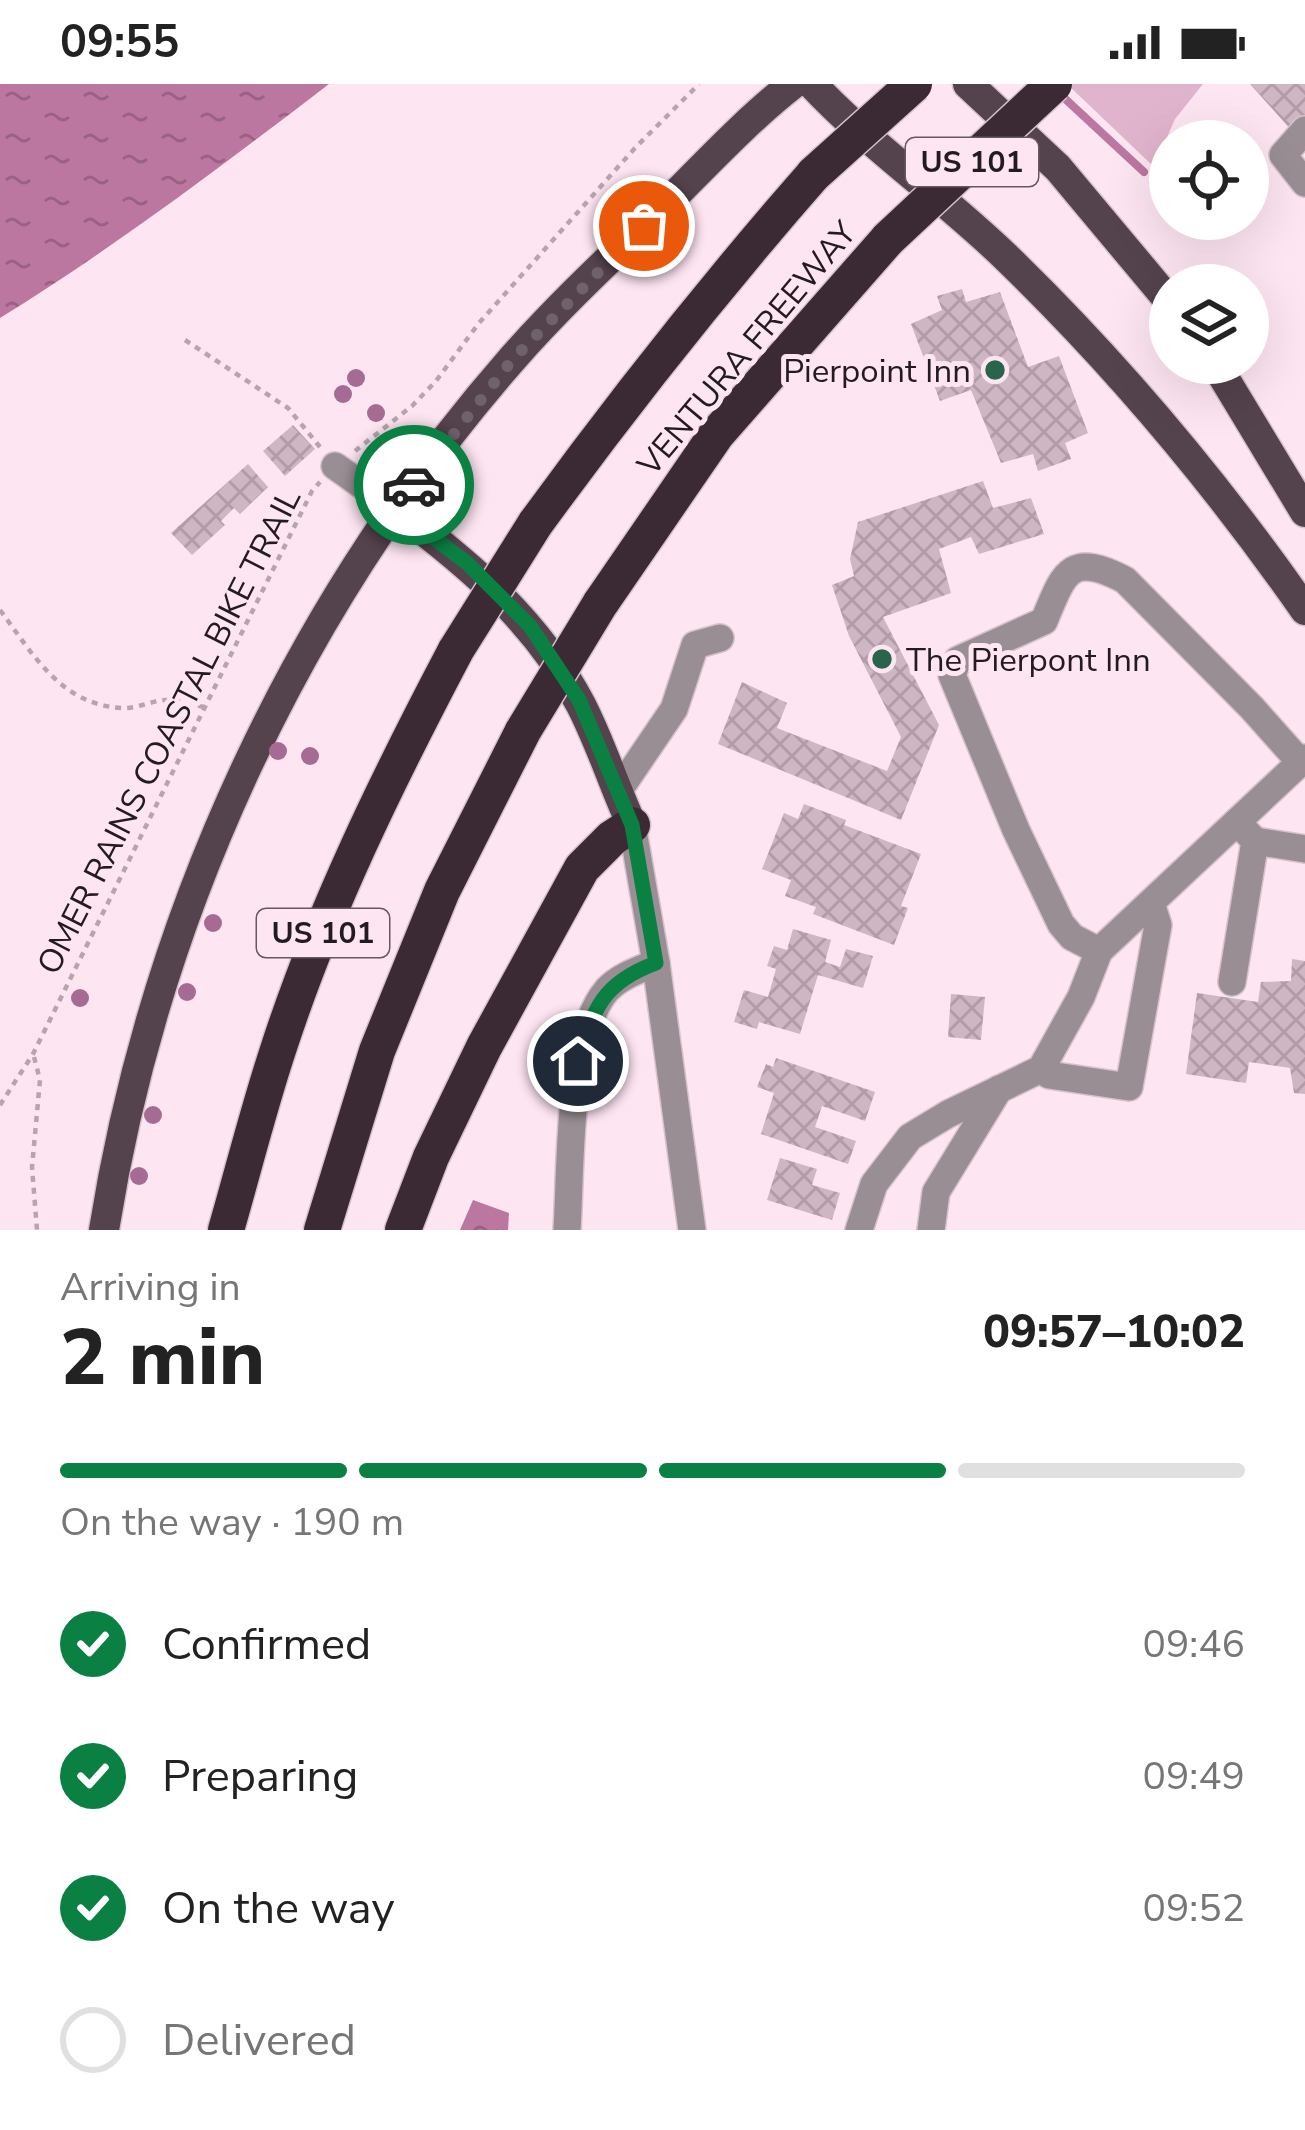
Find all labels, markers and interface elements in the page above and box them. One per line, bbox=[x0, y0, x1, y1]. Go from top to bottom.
text: 09:55 bbox=[60, 12, 179, 73]
map controls bbox=[1149, 120, 1269, 384]
button: locate bbox=[1149, 120, 1269, 240]
road number: US 101 bbox=[906, 138, 1038, 186]
pin bbox=[593, 175, 695, 277]
icon: bag bbox=[611, 193, 677, 259]
street label: VENTURA FREEWAY bbox=[627, 211, 868, 486]
button: layers bbox=[1149, 264, 1269, 384]
place label: Pierpoint Inn bbox=[783, 349, 971, 394]
marker: Pierpoint Inn bbox=[982, 357, 1008, 383]
courier bbox=[354, 425, 474, 545]
icon: car bbox=[381, 452, 447, 518]
street label: OMER RAINS COASTAL BIKE TRAIL bbox=[27, 481, 312, 982]
place label: The Pierpont Inn bbox=[906, 638, 1151, 683]
marker: The Pierpont Inn bbox=[869, 646, 895, 672]
road number: US 101 bbox=[257, 909, 389, 957]
pin bbox=[527, 1010, 629, 1112]
icon: home bbox=[545, 1028, 611, 1094]
text: Arriving in bbox=[60, 1261, 241, 1314]
text: 09:57–10:02 bbox=[983, 1302, 1245, 1363]
text: 2 min bbox=[60, 1305, 265, 1412]
text: On the way · 190 m bbox=[60, 1496, 404, 1549]
icon: check bbox=[60, 1611, 126, 1677]
text: Confirmed bbox=[162, 1614, 371, 1675]
text: 09:46 bbox=[1143, 1618, 1245, 1671]
icon: check bbox=[60, 1743, 126, 1809]
text: Preparing bbox=[162, 1746, 358, 1807]
text: 09:49 bbox=[1143, 1750, 1245, 1803]
icon: check bbox=[60, 1875, 126, 1941]
text: On the way bbox=[162, 1878, 395, 1939]
text: 09:52 bbox=[1143, 1882, 1245, 1935]
text: Delivered bbox=[162, 2010, 356, 2071]

